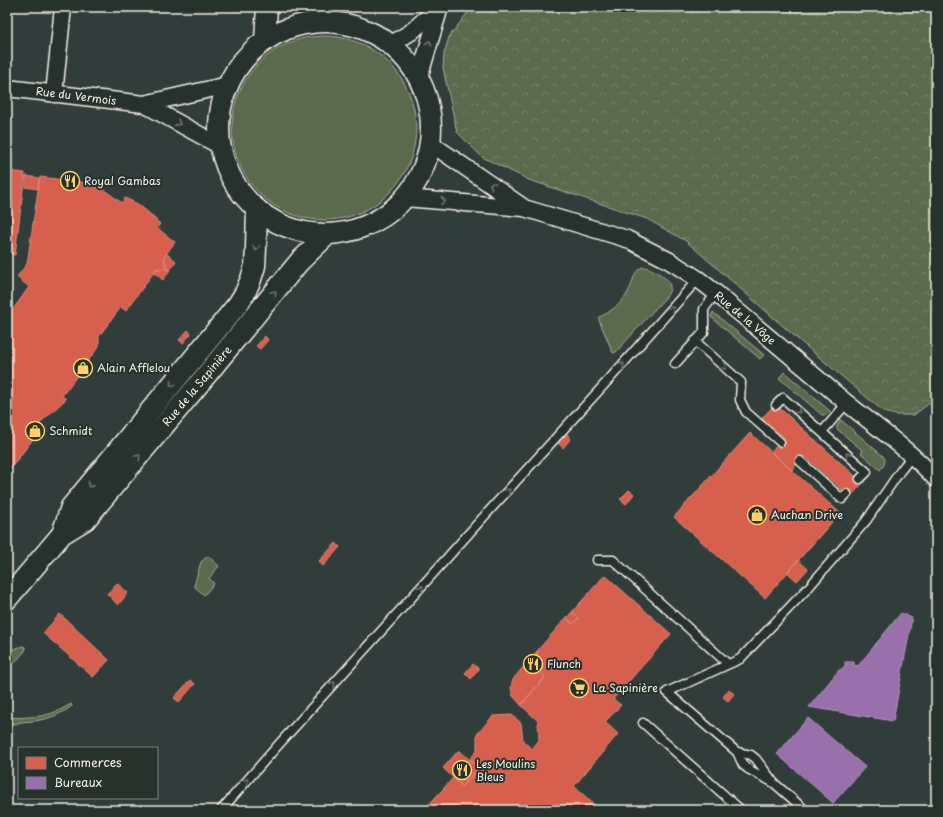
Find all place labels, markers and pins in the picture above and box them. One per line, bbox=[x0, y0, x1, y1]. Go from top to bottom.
restaurant icon: Royal Gambas bbox=[59, 170, 81, 192]
place label: Royal Gambas bbox=[84, 172, 161, 189]
shop icon: Alain Afflelou bbox=[72, 357, 94, 379]
place label: Alain Afflelou bbox=[97, 359, 170, 376]
shop icon: Schmidt bbox=[24, 420, 46, 442]
place label: Schmidt bbox=[49, 422, 93, 439]
shop icon: Auchan Drive bbox=[746, 504, 768, 526]
place label: Auchan Drive bbox=[771, 506, 843, 523]
restaurant icon: Flunch bbox=[522, 653, 544, 675]
place label: Flunch bbox=[547, 655, 581, 672]
supermarket icon: La Sapinière bbox=[568, 677, 590, 699]
place label: La Sapinière bbox=[593, 679, 658, 696]
place label: Les Moulins Bleus bbox=[476, 755, 535, 785]
restaurant icon: Les Moulins Bleus bbox=[451, 759, 473, 781]

